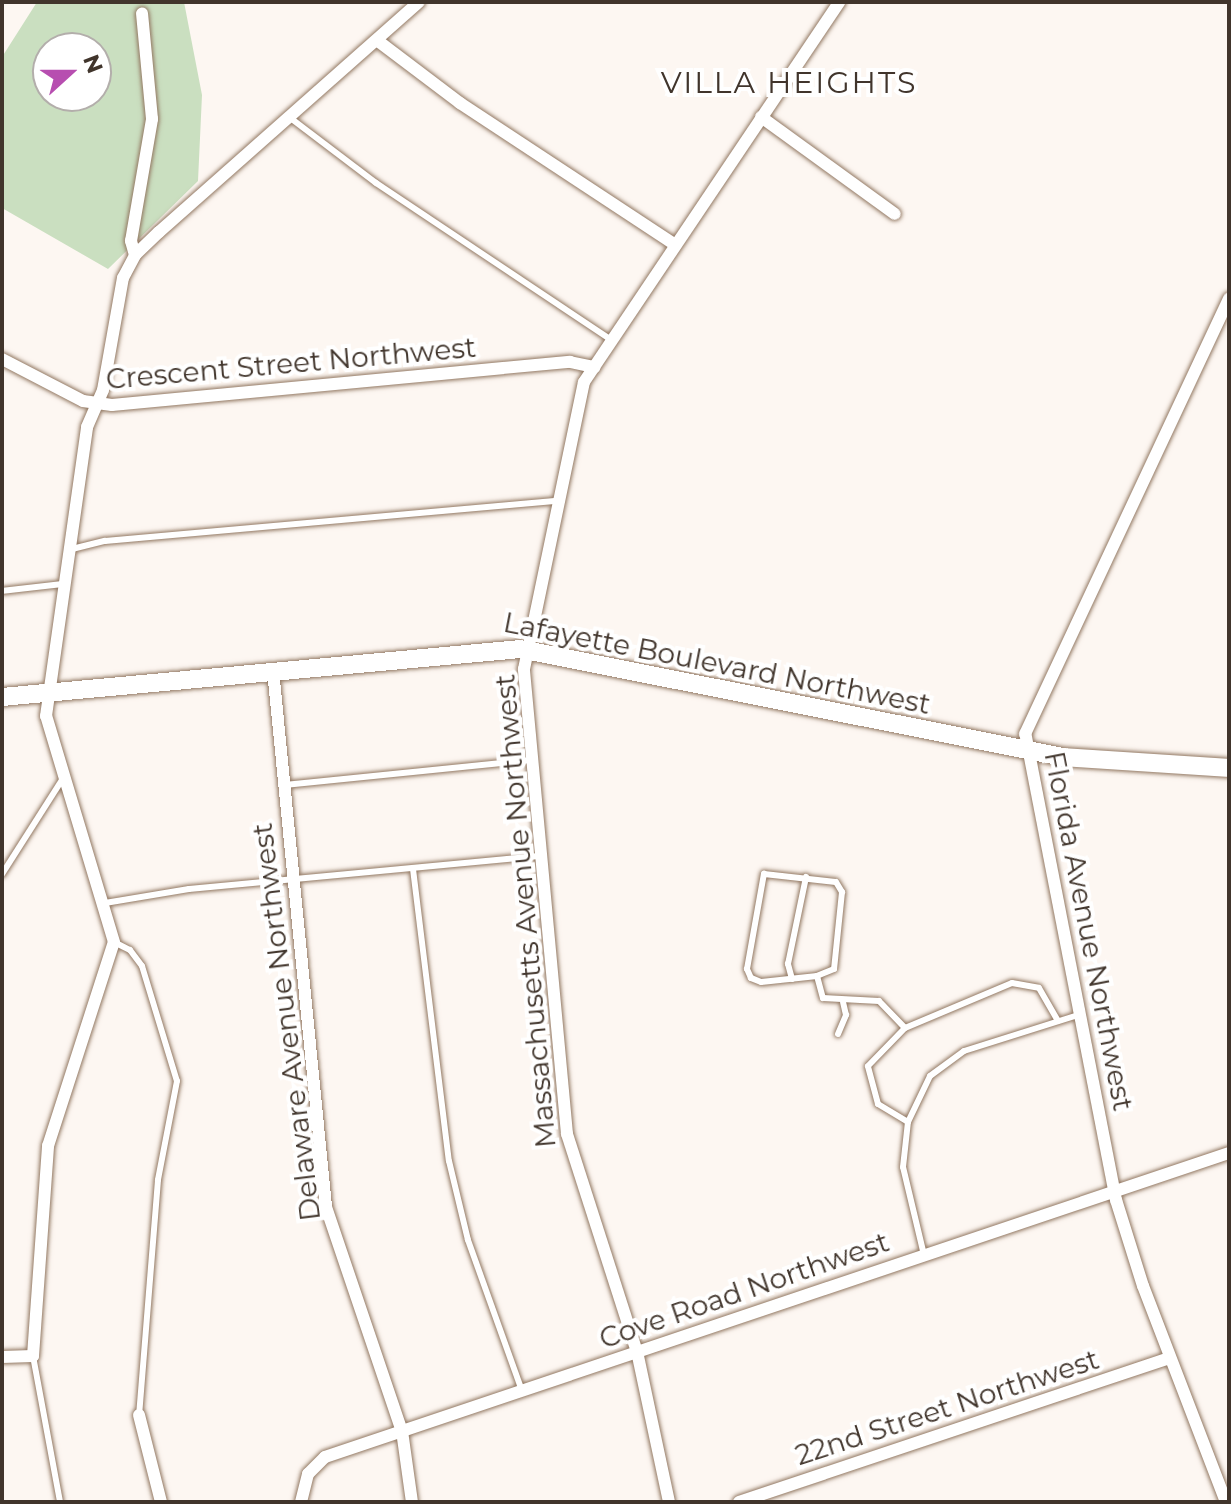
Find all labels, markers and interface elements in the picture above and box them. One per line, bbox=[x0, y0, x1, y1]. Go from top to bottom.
north arrow bbox=[32, 32, 112, 112]
text: N bbox=[77, 51, 109, 77]
district label: VILLA HEIGHTS bbox=[661, 65, 917, 101]
street label: Crescent Street Northwest bbox=[105, 330, 477, 396]
street label: Lafayette Boulevard Northwest bbox=[501, 605, 933, 721]
street label: Massachusetts Avenue Northwest bbox=[488, 673, 562, 1149]
street label: Florida Avenue Northwest bbox=[1038, 748, 1140, 1114]
street label: Delaware Avenue Northwest bbox=[245, 821, 327, 1223]
street label: Cove Road Northwest bbox=[595, 1225, 893, 1355]
street label: 22nd Street Northwest bbox=[791, 1342, 1103, 1472]

